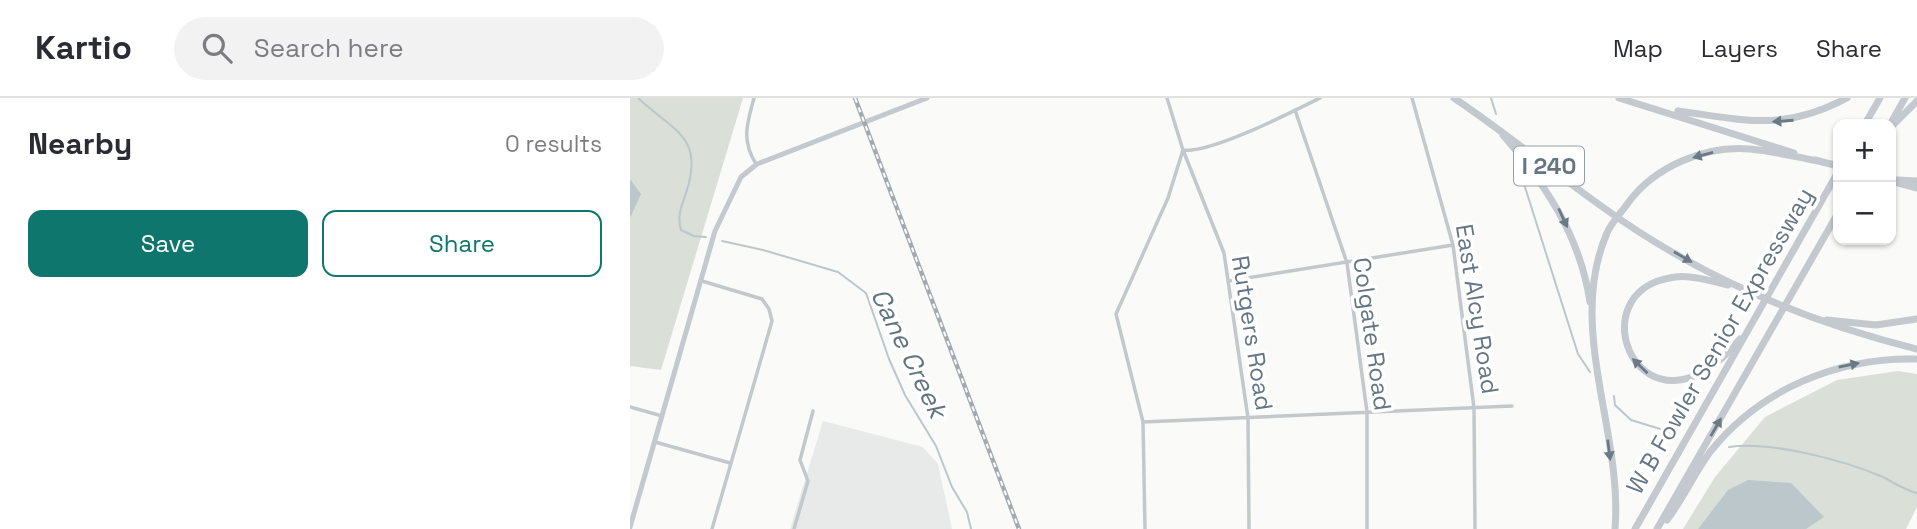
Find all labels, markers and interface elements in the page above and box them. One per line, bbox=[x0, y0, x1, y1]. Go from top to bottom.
search box bbox=[174, 17, 664, 80]
text: Kartio bbox=[35, 27, 132, 69]
icon: search bbox=[198, 29, 236, 67]
text: Search here bbox=[254, 31, 404, 65]
text: Map bbox=[1613, 33, 1663, 64]
text: Layers bbox=[1701, 33, 1778, 64]
text: Share bbox=[1816, 33, 1882, 64]
one-way arrow bbox=[1772, 116, 1794, 127]
map controls bbox=[1833, 119, 1896, 245]
button: + bbox=[1833, 119, 1896, 182]
text: Nearby bbox=[28, 124, 132, 163]
text: 0 results bbox=[505, 129, 602, 159]
road number: I 240 bbox=[1514, 146, 1584, 186]
one-way arrow bbox=[1691, 150, 1713, 161]
street label: W B Fowler Senior Expressway bbox=[1619, 182, 1820, 500]
button: − bbox=[1833, 182, 1896, 245]
one-way arrow bbox=[1557, 208, 1569, 228]
button: Save bbox=[28, 210, 308, 277]
button: Share bbox=[322, 210, 602, 277]
street label: East Alcy Road bbox=[1449, 222, 1506, 396]
one-way arrow bbox=[1673, 251, 1693, 263]
street label: Rutgers Road bbox=[1225, 253, 1280, 413]
street label: Colgate Road bbox=[1346, 255, 1399, 413]
water label: Cane Creek bbox=[863, 282, 956, 426]
one-way arrow bbox=[1632, 358, 1649, 374]
one-way arrow bbox=[1838, 360, 1860, 371]
one-way arrow bbox=[1710, 418, 1722, 437]
one-way arrow bbox=[1604, 439, 1615, 461]

